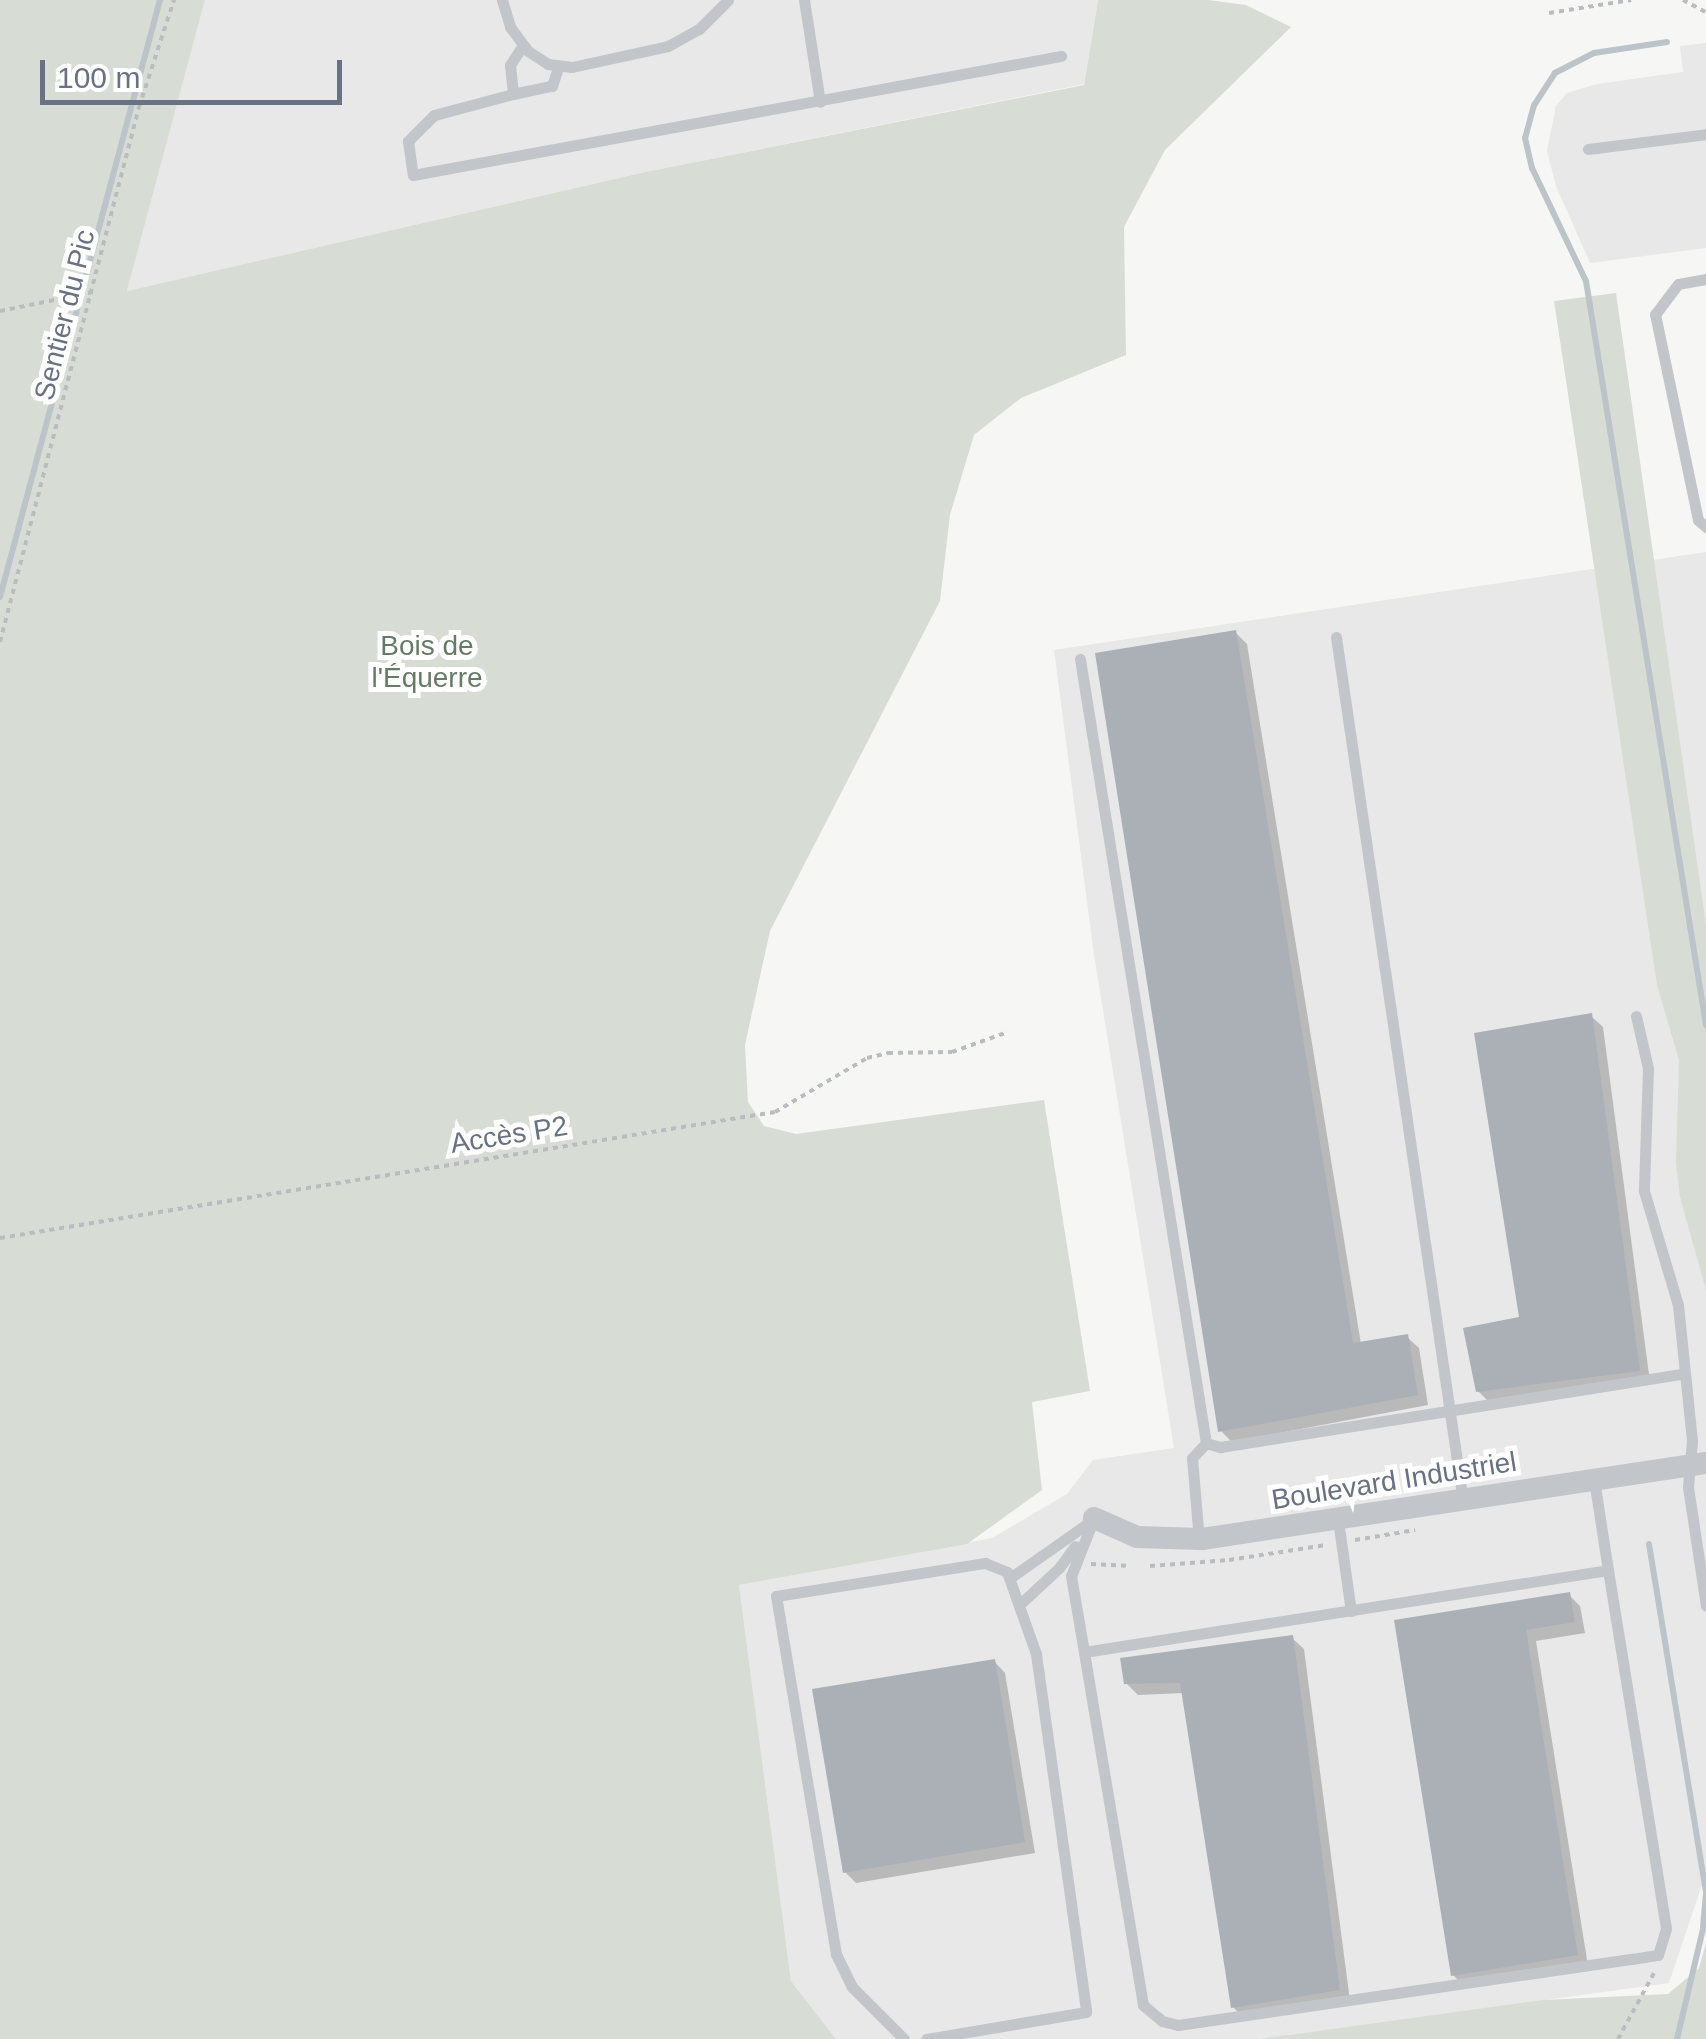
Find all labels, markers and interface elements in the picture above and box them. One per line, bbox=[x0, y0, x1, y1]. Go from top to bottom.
scale bar bbox=[45, 40, 348, 102]
text: 100 m bbox=[57, 61, 140, 94]
street label: Sentier du Pic bbox=[28, 226, 102, 404]
park label: Bois de l'Équerre bbox=[371, 629, 483, 695]
street label: Accès P2 bbox=[448, 1109, 570, 1161]
street label: Boulevard Industriel bbox=[1269, 1445, 1519, 1517]

